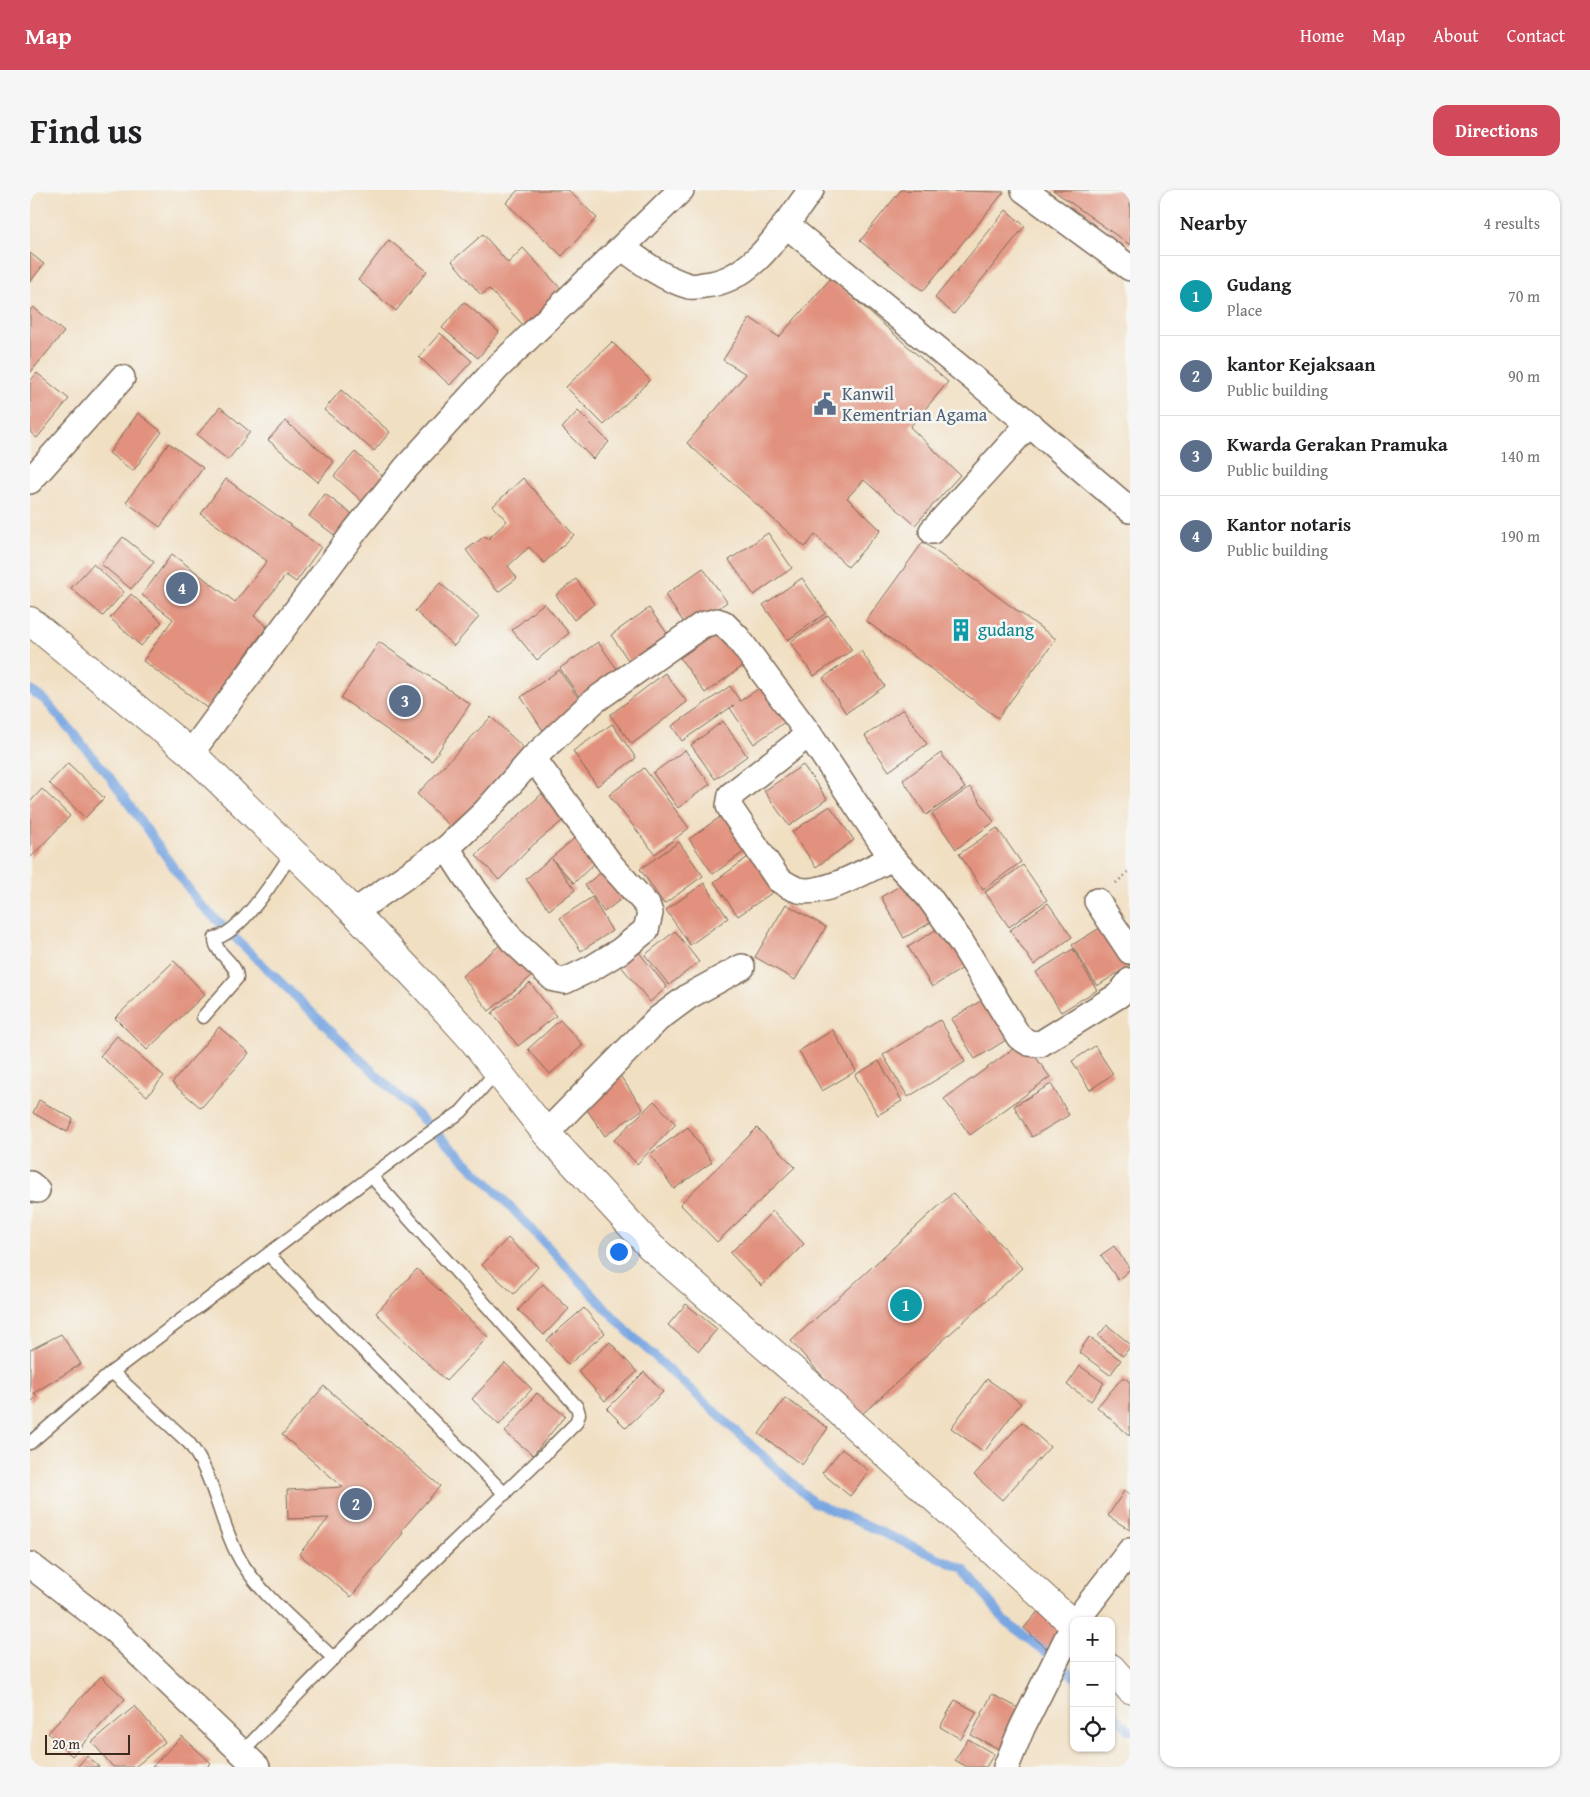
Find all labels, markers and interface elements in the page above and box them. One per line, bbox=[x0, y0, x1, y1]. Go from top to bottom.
text: Map bbox=[25, 18, 72, 53]
text: Home bbox=[1300, 22, 1344, 49]
text: Map bbox=[1372, 22, 1405, 49]
text: About bbox=[1433, 22, 1479, 49]
text: Contact bbox=[1507, 22, 1565, 49]
text: Find us bbox=[30, 105, 143, 156]
button: Directions bbox=[1433, 105, 1560, 156]
text: Nearby bbox=[1180, 207, 1247, 238]
text: 4 results bbox=[1483, 211, 1540, 235]
text: Gudang bbox=[1227, 270, 1291, 298]
text: 1 bbox=[1192, 284, 1200, 308]
text: 70 m bbox=[1508, 284, 1540, 308]
text: Place bbox=[1227, 298, 1262, 322]
text: kantor Kejaksaan bbox=[1227, 350, 1375, 378]
text: 2 bbox=[1192, 364, 1200, 388]
text: 90 m bbox=[1508, 364, 1540, 388]
text: Public building bbox=[1227, 378, 1328, 402]
place label: Kanwil Kementrian Agama bbox=[842, 380, 988, 428]
public building icon: Kanwil Kementrian Agama bbox=[812, 391, 838, 417]
text: Kwarda Gerakan Pramuka bbox=[1227, 430, 1448, 458]
text: 3 bbox=[1192, 444, 1200, 468]
text: 140 m bbox=[1500, 444, 1540, 468]
text: Public building bbox=[1227, 458, 1328, 482]
text: Kantor notaris bbox=[1227, 510, 1351, 538]
text: 4 bbox=[1192, 524, 1200, 548]
text: 190 m bbox=[1500, 524, 1540, 548]
text: Public building bbox=[1227, 538, 1328, 562]
pin: 4 bbox=[166, 569, 198, 607]
place label: gudang bbox=[978, 616, 1034, 643]
building icon: gudang bbox=[948, 617, 974, 643]
pin: 3 bbox=[389, 682, 421, 720]
your location bbox=[606, 1239, 632, 1265]
pin: 1 bbox=[890, 1286, 922, 1324]
pin: 2 bbox=[340, 1485, 372, 1523]
map controls bbox=[1070, 1617, 1115, 1752]
button: + bbox=[1070, 1617, 1115, 1662]
button: − bbox=[1070, 1662, 1115, 1707]
button: locate bbox=[1070, 1707, 1115, 1752]
scale bar bbox=[45, 1732, 130, 1755]
text: 20 m bbox=[52, 1734, 80, 1754]

